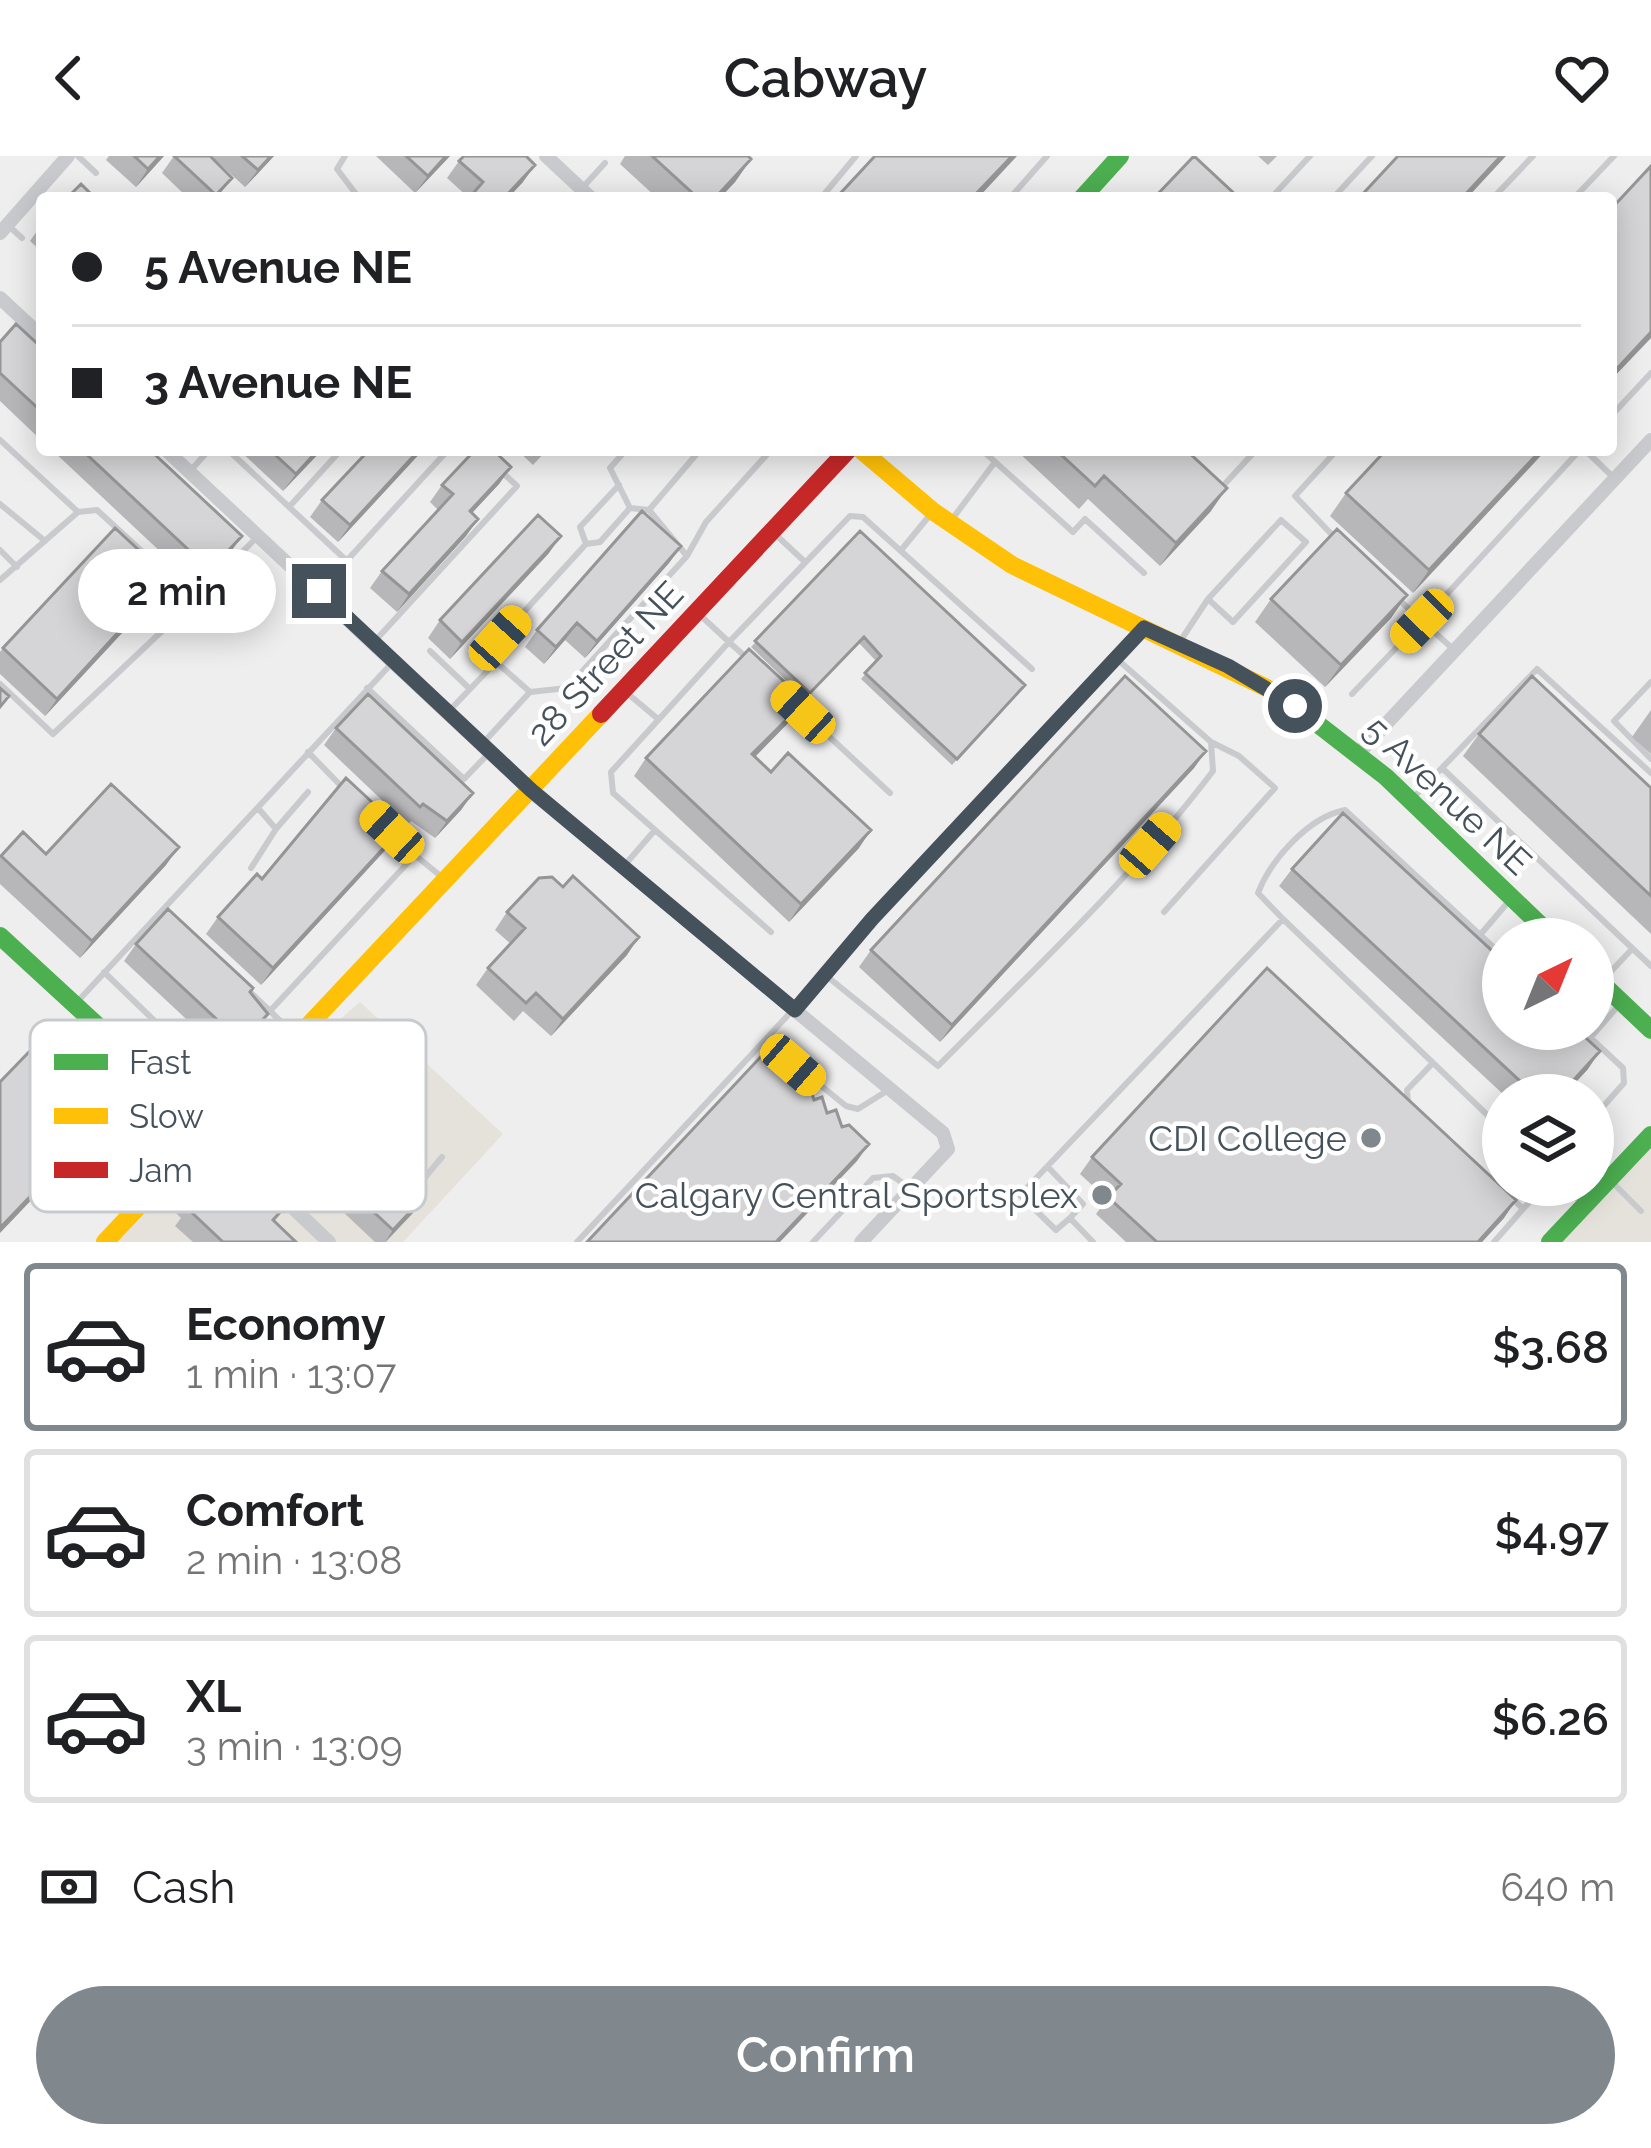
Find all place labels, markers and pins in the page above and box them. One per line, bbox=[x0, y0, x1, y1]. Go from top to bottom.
place label: CDI College bbox=[1148, 1117, 1347, 1159]
marker: CDI College bbox=[1358, 1125, 1384, 1151]
place label: Calgary Central Sportsplex bbox=[635, 1174, 1078, 1216]
marker: Calgary Central Sportsplex bbox=[1089, 1182, 1115, 1208]

